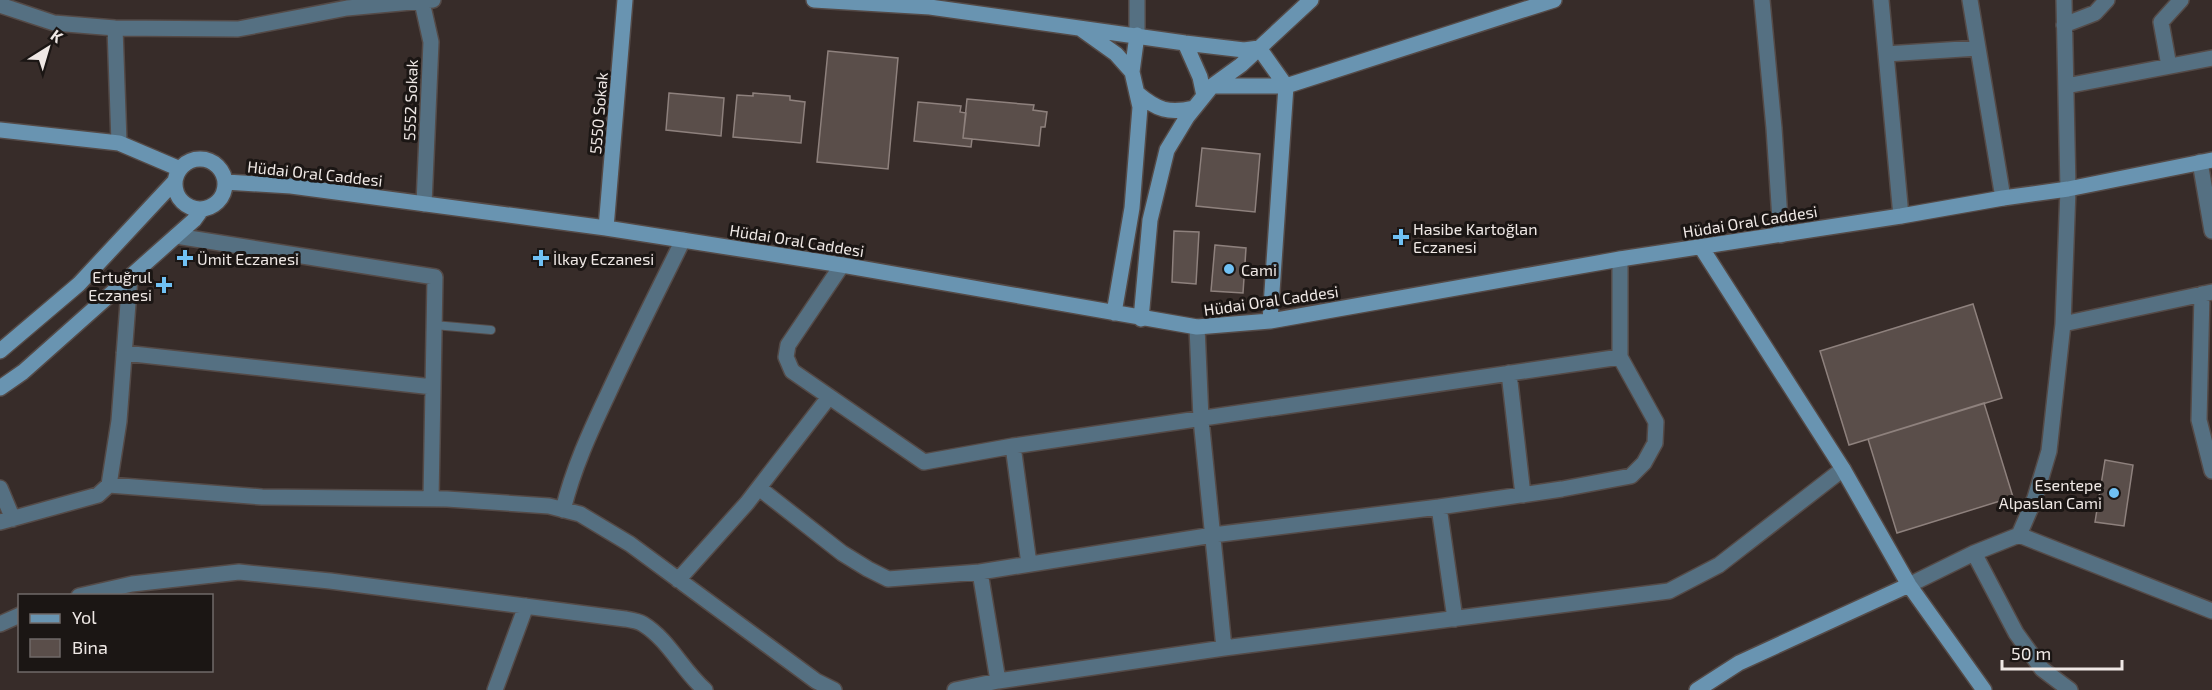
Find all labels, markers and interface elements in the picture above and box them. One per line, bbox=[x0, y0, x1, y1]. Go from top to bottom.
north arrow bbox=[18, 18, 78, 78]
text: K bbox=[48, 25, 68, 47]
street label: 5552 Sokak bbox=[399, 59, 421, 141]
street label: 5550 Sokak bbox=[585, 71, 611, 155]
street label: Hüdai Oral Caddesi bbox=[246, 156, 384, 190]
street label: Hüdai Oral Caddesi bbox=[1681, 201, 1819, 241]
place label: Hasibe Kartoğlan Eczanesi bbox=[1413, 219, 1537, 256]
street label: Hüdai Oral Caddesi bbox=[728, 220, 866, 260]
marker: Hasibe Kartoğlan Eczanesi bbox=[1394, 230, 1408, 244]
place label: Ümit Eczanesi bbox=[197, 249, 299, 268]
place label: İlkay Eczanesi bbox=[553, 249, 654, 268]
marker: Ümit Eczanesi bbox=[178, 251, 192, 265]
marker: İlkay Eczanesi bbox=[534, 251, 548, 265]
place label: Cami bbox=[1241, 260, 1277, 279]
marker: Cami bbox=[1222, 262, 1236, 276]
place label: Ertuğrul Eczanesi bbox=[88, 267, 152, 304]
marker: Ertuğrul Eczanesi bbox=[157, 278, 171, 292]
street label: Hüdai Oral Caddesi bbox=[1202, 281, 1340, 319]
place label: Esentepe Alpaslan Cami bbox=[1999, 475, 2102, 512]
marker: Esentepe Alpaslan Cami bbox=[2107, 486, 2121, 500]
legend bbox=[18, 594, 213, 672]
text: Yol bbox=[72, 606, 97, 628]
scale bar bbox=[2002, 633, 2122, 671]
text: Bina bbox=[72, 636, 108, 658]
text: 50 m bbox=[2011, 642, 2051, 664]

